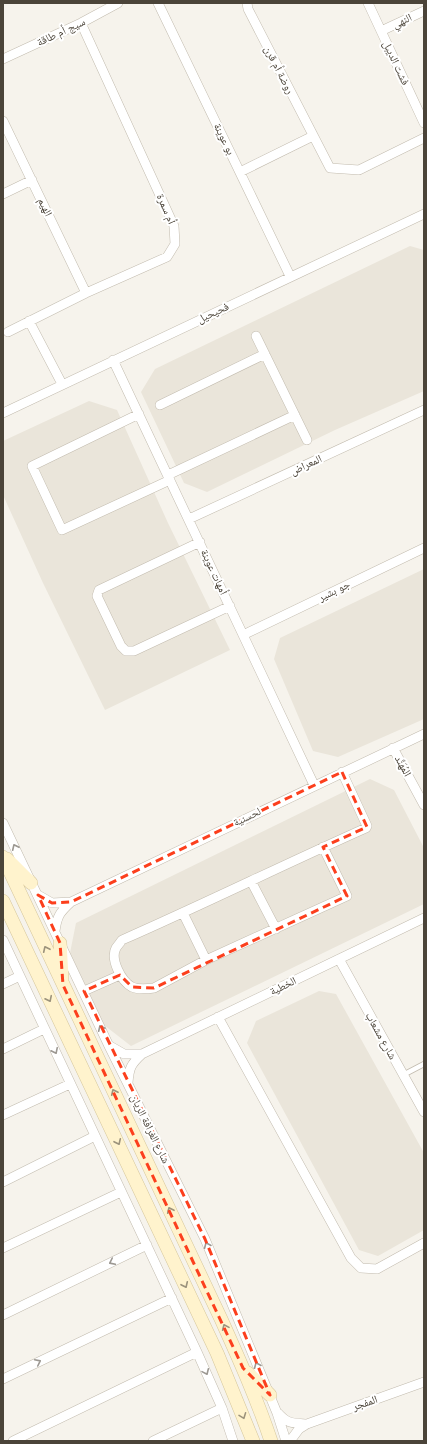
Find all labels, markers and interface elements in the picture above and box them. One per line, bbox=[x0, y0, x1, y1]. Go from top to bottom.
street label: النهي bbox=[390, 11, 415, 33]
street label: سيج أم طاقة bbox=[34, 14, 87, 49]
street label: فشت الديبل bbox=[380, 39, 412, 88]
street label: روضة أم قرن bbox=[261, 43, 297, 96]
street label: بو عوينة bbox=[211, 121, 237, 157]
street label: أم سمرة bbox=[154, 192, 179, 226]
street label: الهيم bbox=[34, 196, 55, 219]
street label: فحيحيل bbox=[195, 300, 231, 326]
street label: المعراض bbox=[288, 452, 324, 478]
street label: أمهات عوينة bbox=[198, 547, 231, 597]
street label: جو بشير bbox=[315, 578, 352, 605]
street label: المُهَنَّد bbox=[392, 753, 414, 779]
street label: لحسنية bbox=[231, 805, 263, 829]
one-way arrow bbox=[12, 844, 20, 852]
one-way arrow bbox=[43, 946, 51, 954]
street label: الخطية bbox=[268, 974, 298, 998]
one-way arrow bbox=[45, 995, 52, 1002]
street label: شارع مشعاب bbox=[363, 1010, 399, 1062]
one-way arrow bbox=[98, 1024, 106, 1032]
one-way arrow bbox=[50, 1047, 58, 1055]
one-way arrow bbox=[111, 1089, 119, 1096]
street label: شارع الغرافة الريان bbox=[128, 1092, 172, 1166]
one-way arrow bbox=[113, 1137, 121, 1145]
one-way arrow bbox=[167, 1206, 175, 1214]
one-way arrow bbox=[204, 1242, 212, 1250]
one-way arrow bbox=[108, 1257, 116, 1265]
one-way arrow bbox=[180, 1280, 188, 1288]
one-way arrow bbox=[222, 1324, 230, 1332]
one-way arrow bbox=[34, 1359, 41, 1367]
one-way arrow bbox=[254, 1362, 262, 1369]
one-way arrow bbox=[201, 1367, 209, 1375]
street label: المفجر bbox=[350, 1393, 379, 1414]
one-way arrow bbox=[239, 1413, 247, 1420]

